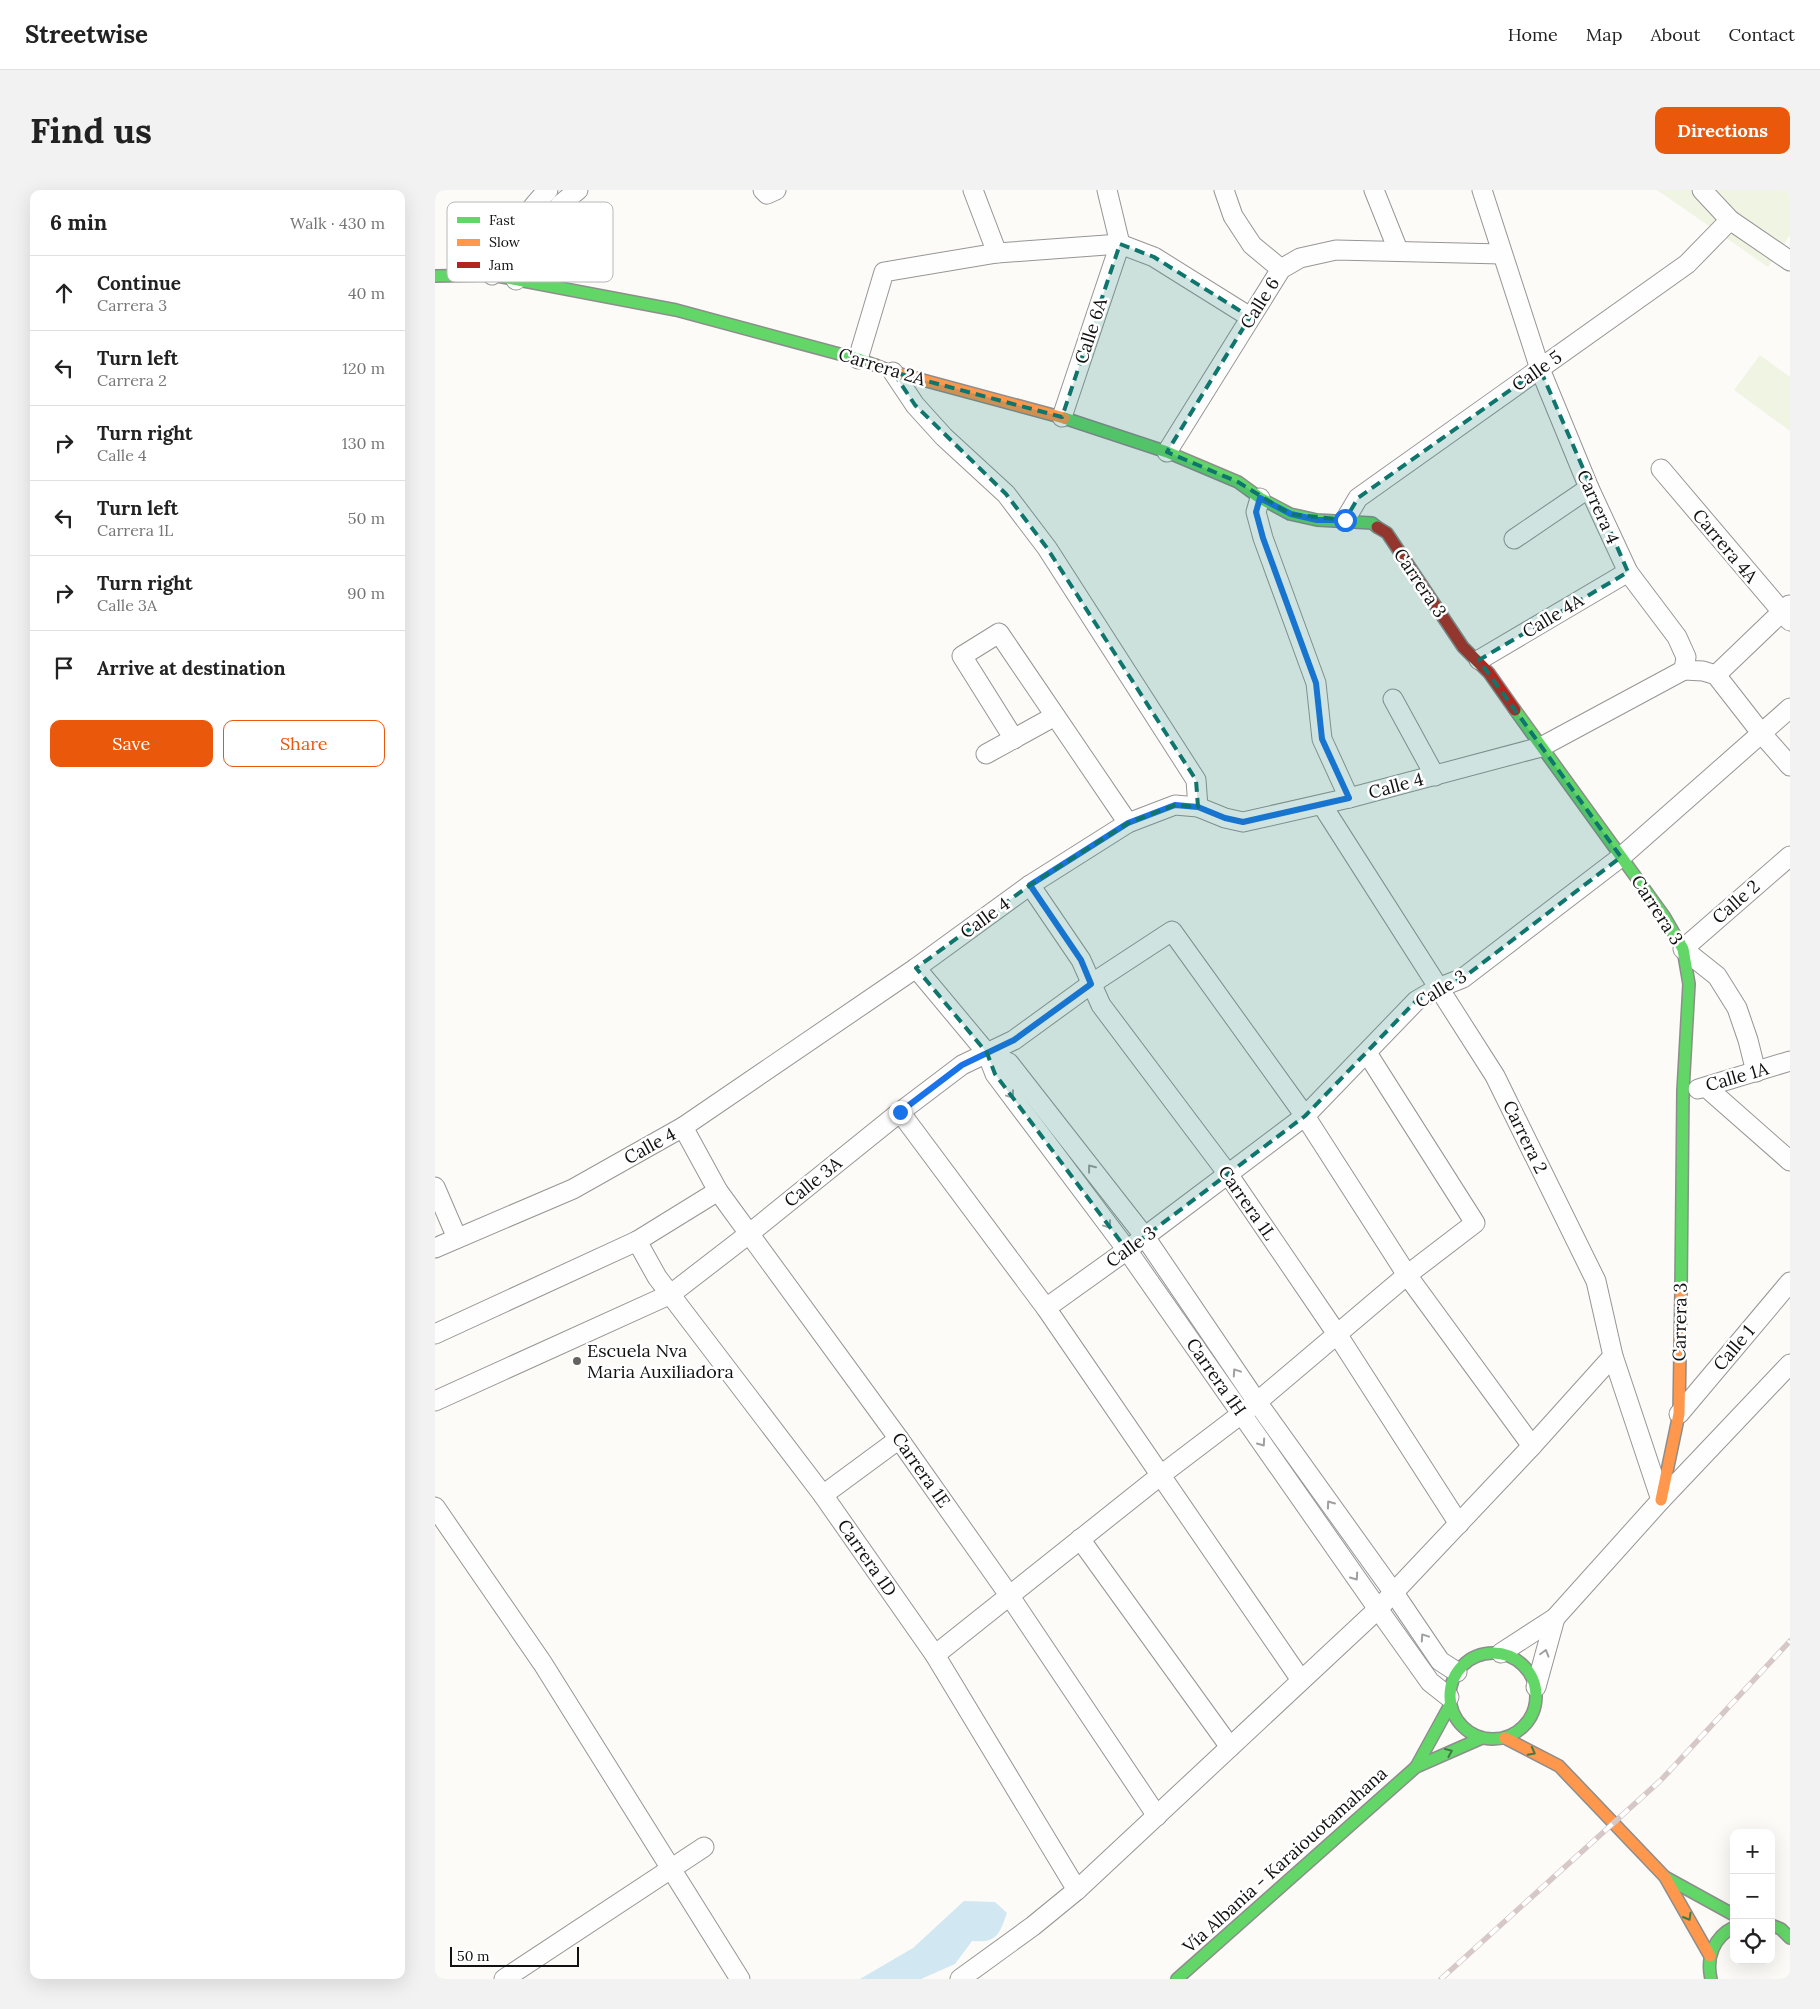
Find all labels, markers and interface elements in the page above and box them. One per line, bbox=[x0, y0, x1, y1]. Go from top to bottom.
text: Streetwise bbox=[25, 19, 148, 50]
text: Home bbox=[1508, 23, 1558, 46]
text: Map bbox=[1586, 23, 1622, 46]
text: About bbox=[1650, 23, 1700, 46]
text: Contact bbox=[1728, 23, 1795, 46]
button: Directions bbox=[1655, 107, 1790, 154]
text: Find us bbox=[30, 108, 152, 153]
legend bbox=[447, 202, 613, 282]
text: 6 min bbox=[50, 209, 107, 236]
text: Fast bbox=[489, 211, 516, 229]
text: Walk · 430 m bbox=[290, 213, 385, 233]
text: Slow bbox=[489, 233, 521, 251]
text: Jam bbox=[488, 256, 514, 274]
text: Continue bbox=[97, 271, 181, 295]
street label: Calle 6 bbox=[1235, 273, 1284, 333]
icon: ahead bbox=[50, 279, 78, 307]
text: 40 m bbox=[348, 283, 385, 303]
street label: Calle 6A bbox=[1069, 294, 1112, 367]
text: Carrera 3 bbox=[97, 295, 167, 315]
street label: Carrera 2A bbox=[836, 342, 929, 391]
street label: Calle 5 bbox=[1507, 345, 1566, 396]
text: Turn left bbox=[97, 346, 178, 370]
icon: left bbox=[50, 354, 78, 382]
text: 120 m bbox=[342, 358, 385, 378]
text: Carrera 2 bbox=[97, 370, 167, 390]
text: Turn right bbox=[97, 421, 193, 445]
icon: right bbox=[50, 429, 78, 457]
text: 130 m bbox=[342, 433, 385, 453]
text: Calle 4 bbox=[97, 445, 147, 465]
street label: Carrera 4 bbox=[1572, 466, 1625, 548]
text: Turn left bbox=[97, 496, 178, 520]
icon: left bbox=[50, 504, 78, 532]
street label: Carrera 4A bbox=[1688, 504, 1764, 588]
text: 50 m bbox=[348, 508, 385, 528]
route start bbox=[1334, 509, 1357, 532]
text: Carrera 1L bbox=[97, 520, 173, 540]
street label: Carrera 3 bbox=[1389, 544, 1452, 622]
text: Turn right bbox=[97, 571, 193, 595]
icon: right bbox=[50, 579, 78, 607]
text: 90 m bbox=[347, 583, 385, 603]
street label: Calle 4A bbox=[1518, 588, 1588, 643]
text: Calle 3A bbox=[97, 595, 157, 615]
icon: arrive bbox=[50, 654, 78, 682]
text: Arrive at destination bbox=[97, 656, 286, 680]
button: Save bbox=[50, 720, 213, 767]
button: Share bbox=[223, 720, 385, 767]
street label: Calle 4 bbox=[1366, 767, 1426, 804]
street label: Carrera 3 bbox=[1626, 870, 1689, 949]
street label: Calle 2 bbox=[1707, 875, 1764, 929]
street label: Calle 4 bbox=[955, 892, 1014, 943]
street label: Calle 3 bbox=[1411, 964, 1471, 1013]
street label: Calle 1A bbox=[1703, 1056, 1772, 1096]
one-way arrow bbox=[1005, 1089, 1013, 1098]
street label: Carrera 2 bbox=[1498, 1096, 1553, 1177]
route end bbox=[889, 1101, 912, 1124]
street label: Calle 4 bbox=[620, 1122, 680, 1169]
street label: Calle 3A bbox=[779, 1151, 847, 1212]
street label: Carrera 1L bbox=[1213, 1161, 1282, 1245]
one-way arrow bbox=[1088, 1165, 1097, 1174]
one-way arrow bbox=[1103, 1219, 1111, 1228]
street label: Calle 3 bbox=[1101, 1221, 1160, 1272]
street label: Carrera 3 bbox=[1667, 1282, 1692, 1362]
street label: Calle 1 bbox=[1708, 1320, 1759, 1375]
street label: Carrera 1H bbox=[1181, 1334, 1251, 1420]
place label: Escuela Nva Maria Auxiliadora bbox=[587, 1339, 734, 1383]
marker: Escuela Nva Maria Auxiliadora bbox=[571, 1355, 583, 1367]
one-way arrow bbox=[1233, 1368, 1243, 1377]
street label: Carrera 1E bbox=[887, 1428, 956, 1512]
one-way arrow bbox=[1256, 1438, 1265, 1447]
one-way arrow bbox=[1328, 1501, 1336, 1510]
street label: Carrera 1D bbox=[833, 1515, 902, 1601]
one-way arrow bbox=[1349, 1571, 1358, 1581]
one-way arrow bbox=[1421, 1634, 1430, 1643]
one-way arrow bbox=[1540, 1649, 1550, 1657]
one-way arrow bbox=[1527, 1746, 1536, 1756]
one-way arrow bbox=[1444, 1748, 1453, 1759]
street label: Vía Albania - Karaiouotamahana bbox=[1177, 1762, 1392, 1958]
map controls bbox=[1730, 1829, 1775, 1964]
button: + bbox=[1730, 1829, 1775, 1874]
button: − bbox=[1730, 1874, 1775, 1919]
one-way arrow bbox=[1681, 1911, 1691, 1920]
button: locate bbox=[1730, 1919, 1775, 1964]
scale bar bbox=[450, 1944, 579, 1967]
text: 50 m bbox=[457, 1947, 490, 1965]

